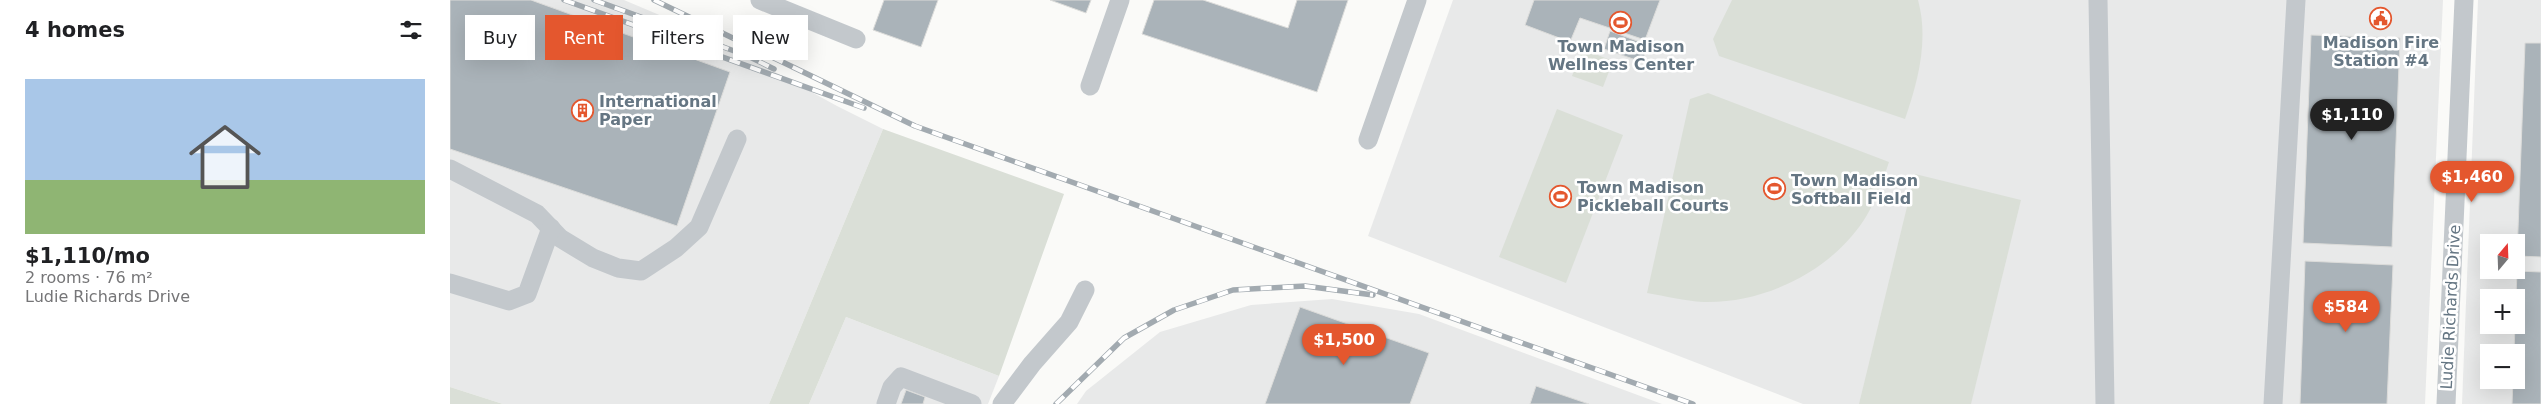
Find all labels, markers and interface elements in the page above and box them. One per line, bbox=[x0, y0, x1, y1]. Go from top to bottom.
public building icon: Madison Fire Station #4 bbox=[2369, 6, 2393, 30]
sports icon: Town Madison Wellness Center bbox=[1609, 10, 1633, 34]
chip: Buy bbox=[465, 15, 535, 60]
chip: Rent bbox=[545, 15, 623, 60]
chip: Filters bbox=[633, 15, 723, 60]
chip: New bbox=[733, 15, 808, 60]
icon: filters bbox=[397, 16, 425, 44]
text: 4 homes bbox=[25, 18, 125, 42]
place label: Madison Fire Station #4 bbox=[2323, 33, 2439, 70]
place label: Town Madison Wellness Center bbox=[1548, 37, 1694, 74]
place label: International Paper bbox=[599, 92, 717, 129]
building icon: International Paper bbox=[571, 98, 595, 122]
pin: $1,110 bbox=[2311, 98, 2393, 141]
text: $1,110 bbox=[2321, 105, 2383, 124]
icon: home bbox=[180, 112, 270, 202]
pin: $1,460 bbox=[2431, 160, 2513, 203]
text: $1,460 bbox=[2441, 167, 2503, 186]
place label: Town Madison Softball Field bbox=[1791, 171, 1918, 208]
sports icon: Town Madison Softball Field bbox=[1763, 177, 1787, 201]
place label: Town Madison Pickleball Courts bbox=[1577, 178, 1729, 215]
sports icon: Town Madison Pickleball Courts bbox=[1549, 184, 1573, 208]
street label: Ludie Richards Drive bbox=[2437, 224, 2464, 390]
north arrow bbox=[2480, 234, 2525, 279]
map controls bbox=[2480, 234, 2525, 389]
text: $1,110/mo bbox=[25, 244, 150, 268]
text: 2 rooms · 76 m² bbox=[25, 268, 153, 287]
text: Ludie Richards Drive bbox=[25, 287, 190, 306]
button: + bbox=[2480, 289, 2525, 334]
pin: $584 bbox=[2316, 290, 2376, 333]
text: $584 bbox=[2324, 297, 2368, 316]
pin: $1,500 bbox=[1303, 324, 1385, 366]
text: $1,500 bbox=[1313, 330, 1375, 349]
button: − bbox=[2480, 344, 2525, 389]

